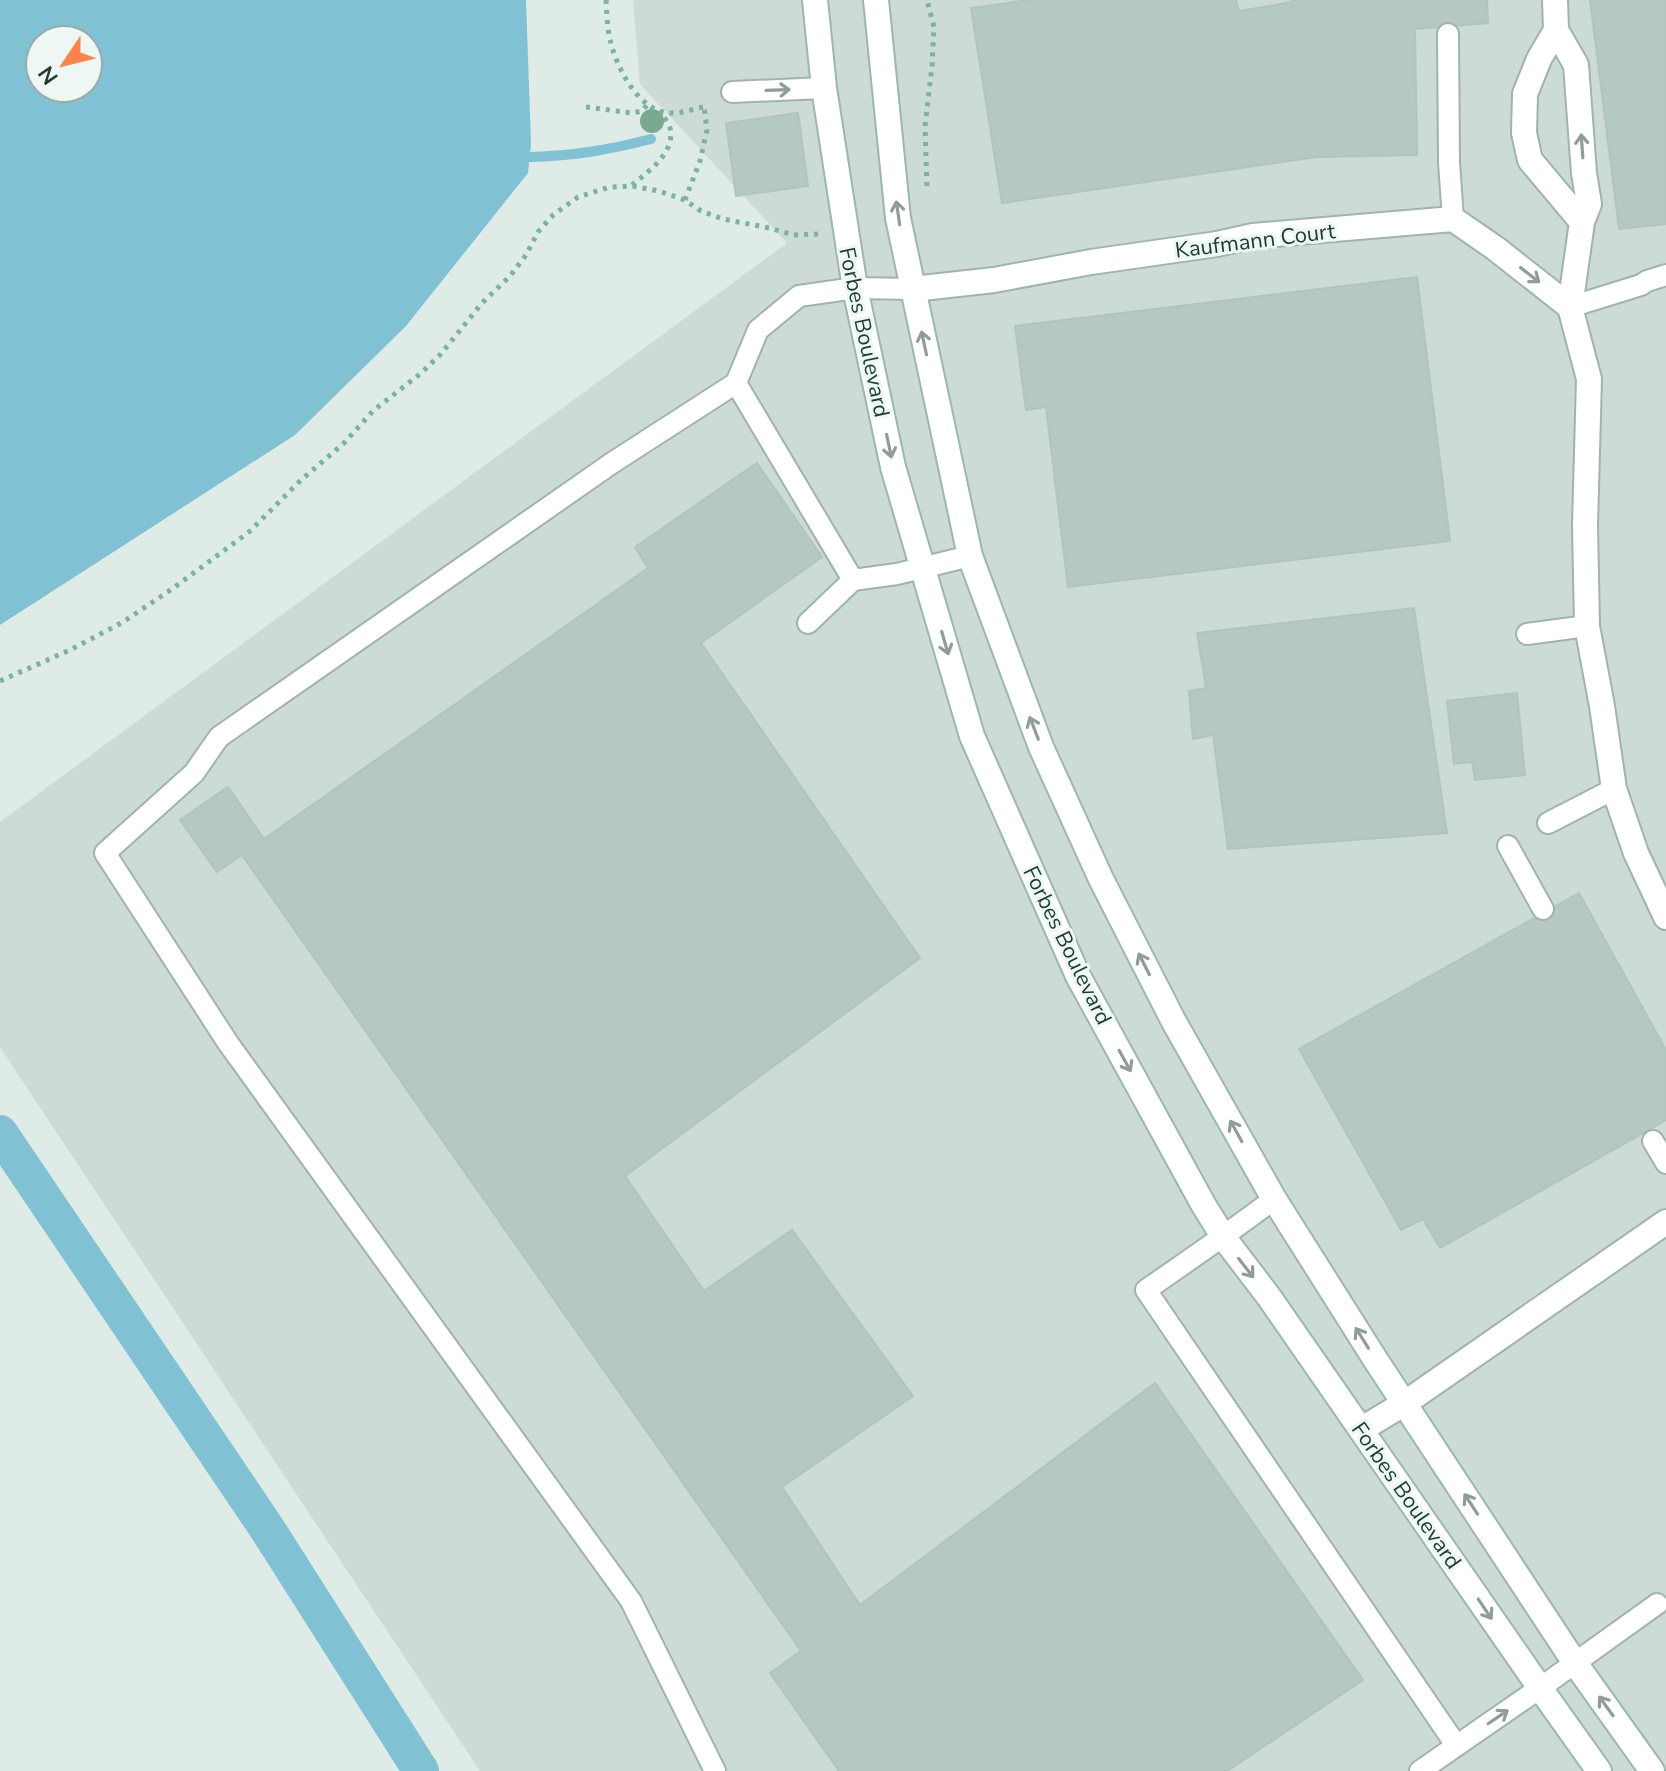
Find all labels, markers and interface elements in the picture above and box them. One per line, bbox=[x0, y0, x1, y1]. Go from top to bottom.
north arrow bbox=[24, 24, 104, 104]
text: N bbox=[31, 60, 65, 90]
one-way arrow bbox=[764, 83, 791, 98]
one-way arrow bbox=[1574, 133, 1589, 160]
one-way arrow bbox=[890, 200, 905, 226]
street label: Kaufmann Court bbox=[1173, 216, 1337, 266]
street label: Forbes Boulevard bbox=[831, 244, 897, 420]
one-way arrow bbox=[1519, 267, 1540, 284]
one-way arrow bbox=[916, 331, 931, 356]
one-way arrow bbox=[882, 433, 897, 459]
one-way arrow bbox=[938, 630, 953, 656]
one-way arrow bbox=[1026, 717, 1040, 741]
street label: Forbes Boulevard bbox=[1016, 861, 1119, 1030]
one-way arrow bbox=[1136, 952, 1152, 976]
one-way arrow bbox=[1117, 1049, 1133, 1072]
one-way arrow bbox=[1228, 1120, 1244, 1143]
one-way arrow bbox=[1238, 1256, 1255, 1278]
one-way arrow bbox=[1353, 1327, 1369, 1350]
street label: Forbes Boulevard bbox=[1344, 1416, 1468, 1575]
one-way arrow bbox=[1463, 1493, 1479, 1516]
one-way arrow bbox=[1477, 1597, 1493, 1619]
one-way arrow bbox=[1597, 1696, 1614, 1717]
one-way arrow bbox=[1486, 1709, 1508, 1725]

